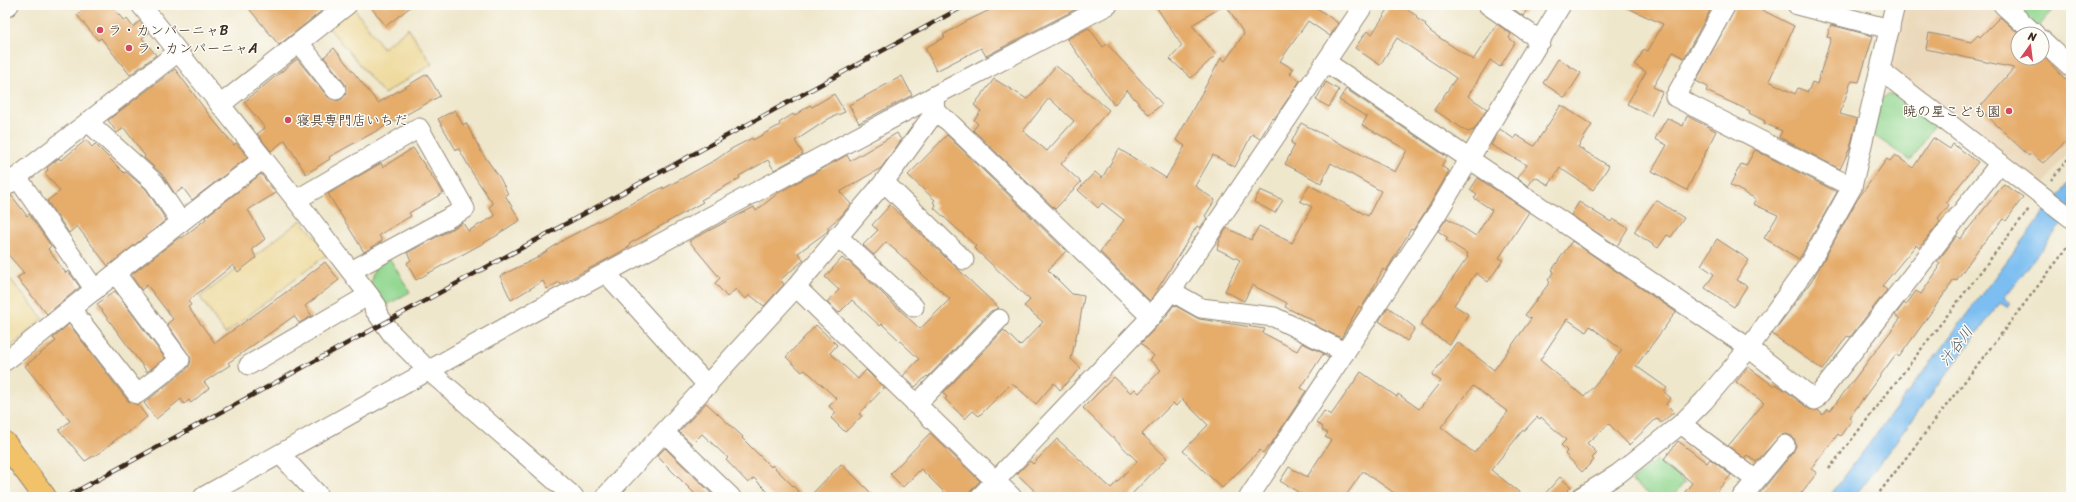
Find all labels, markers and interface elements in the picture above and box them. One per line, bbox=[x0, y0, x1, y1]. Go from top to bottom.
place label: ラ・カンパーニャB bbox=[108, 18, 228, 43]
marker: ラ・カンパーニャB bbox=[95, 25, 105, 35]
north arrow bbox=[2010, 26, 2050, 66]
text: N bbox=[2025, 26, 2039, 47]
place label: ラ・カンパーニャA bbox=[137, 36, 258, 61]
marker: ラ・カンパーニャA bbox=[124, 43, 134, 53]
place label: 暁の星こども園 bbox=[1903, 99, 2001, 124]
marker: 暁の星こども園 bbox=[2004, 106, 2014, 116]
place label: 寝具専門店いちだ bbox=[296, 108, 408, 133]
marker: 寝具専門店いちだ bbox=[283, 115, 293, 125]
water label: 汁谷川 bbox=[1932, 320, 1980, 372]

